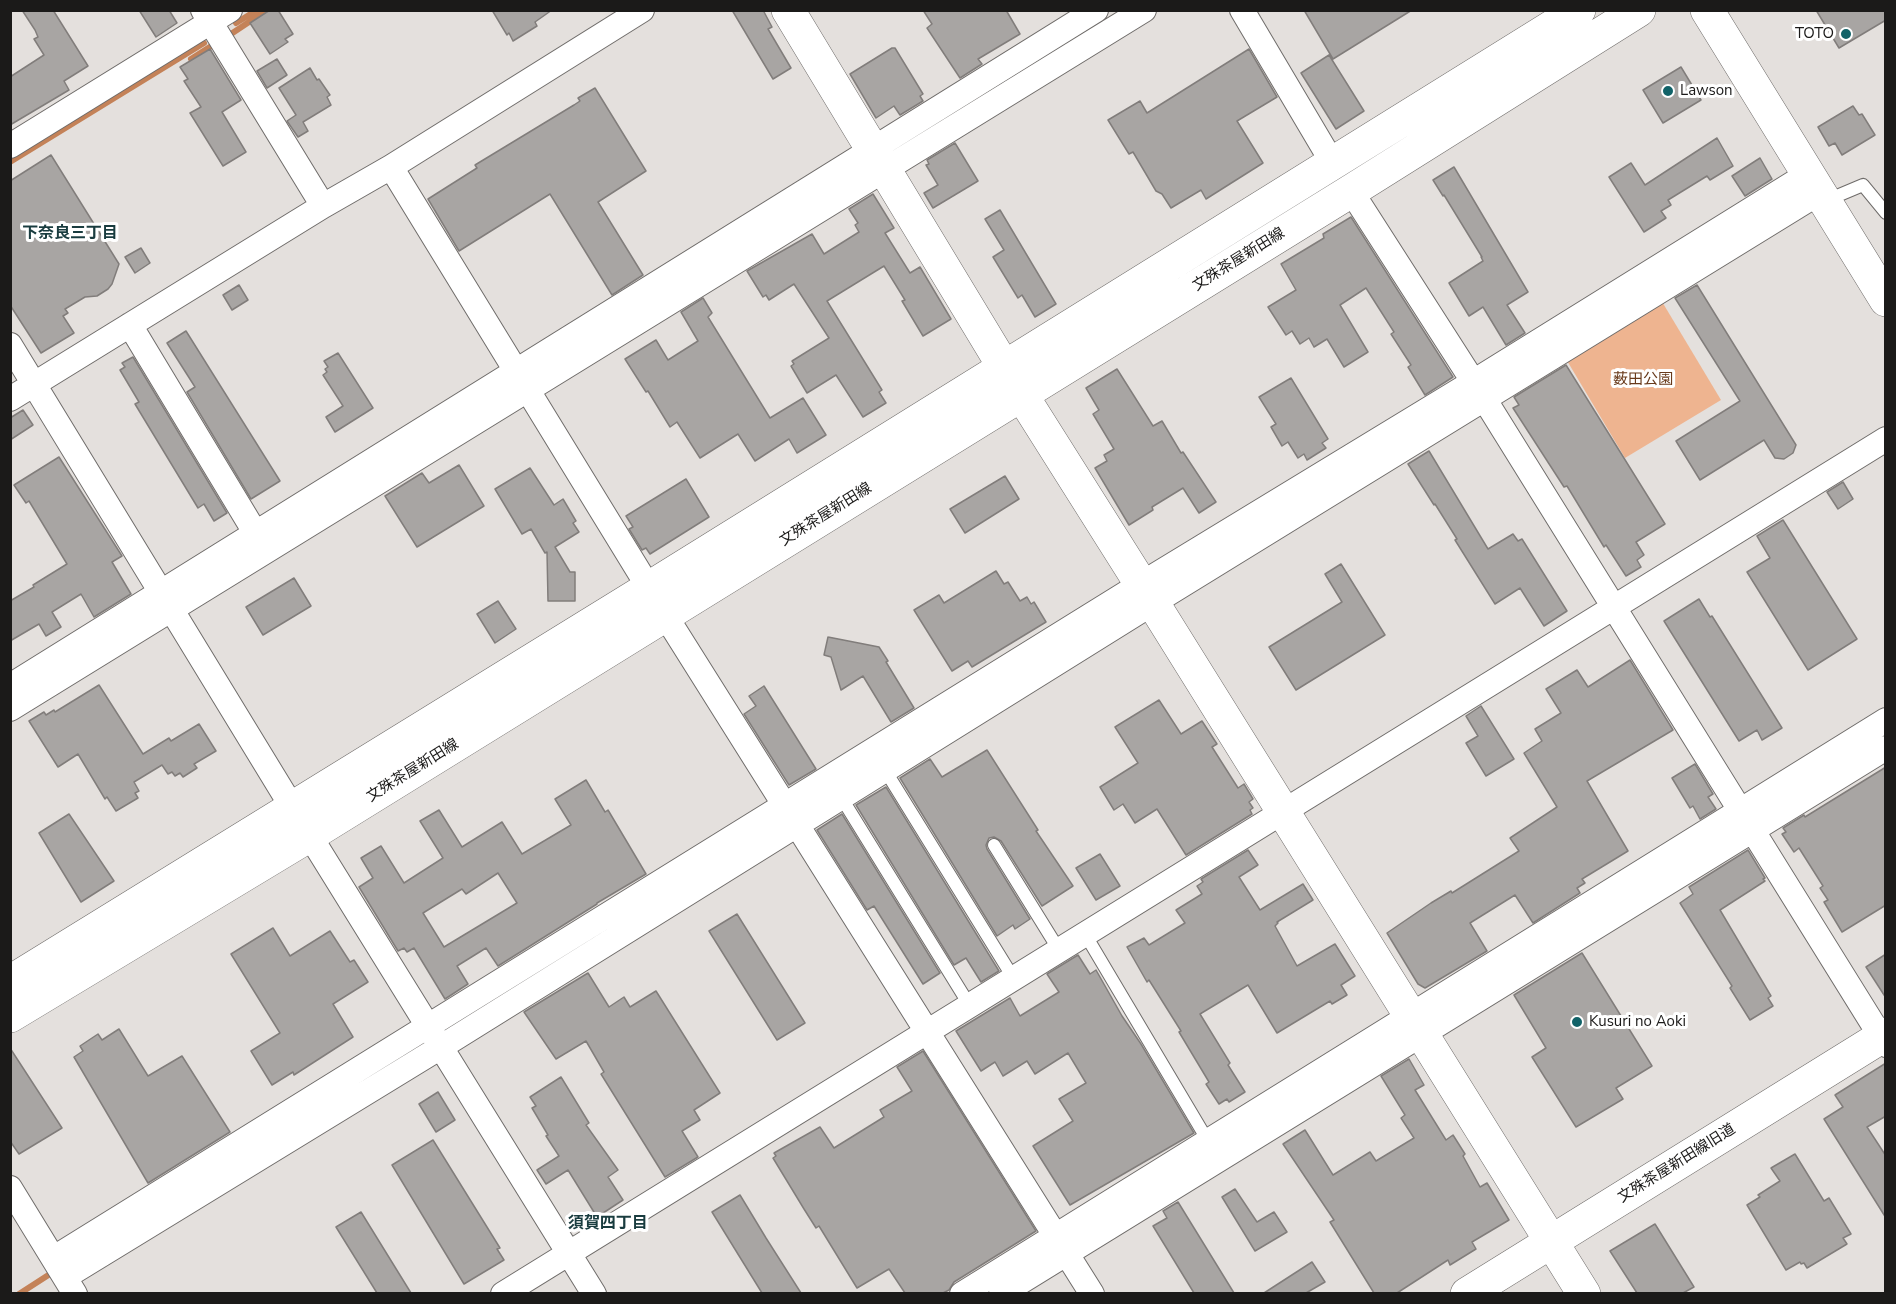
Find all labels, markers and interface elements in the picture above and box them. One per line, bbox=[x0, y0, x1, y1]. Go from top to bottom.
place label: TOTO bbox=[1795, 25, 1834, 43]
marker: TOTO bbox=[1839, 27, 1853, 41]
place label: Lawson bbox=[1680, 82, 1733, 100]
marker: Lawson bbox=[1661, 84, 1675, 98]
district label: 下奈良三丁目 bbox=[22, 224, 118, 244]
street label: 文殊茶屋新田線 bbox=[1190, 225, 1288, 295]
park label: 薮田公園 bbox=[1613, 371, 1673, 389]
street label: 文殊茶屋新田線 bbox=[777, 480, 875, 550]
street label: 文殊茶屋新田線 bbox=[364, 736, 462, 806]
place label: Kusuri no Aoki bbox=[1589, 1013, 1686, 1031]
marker: Kusuri no Aoki bbox=[1570, 1015, 1584, 1029]
street label: 文殊茶屋新田線旧道 bbox=[1615, 1121, 1739, 1207]
district label: 須賀四丁目 bbox=[568, 1214, 648, 1234]

